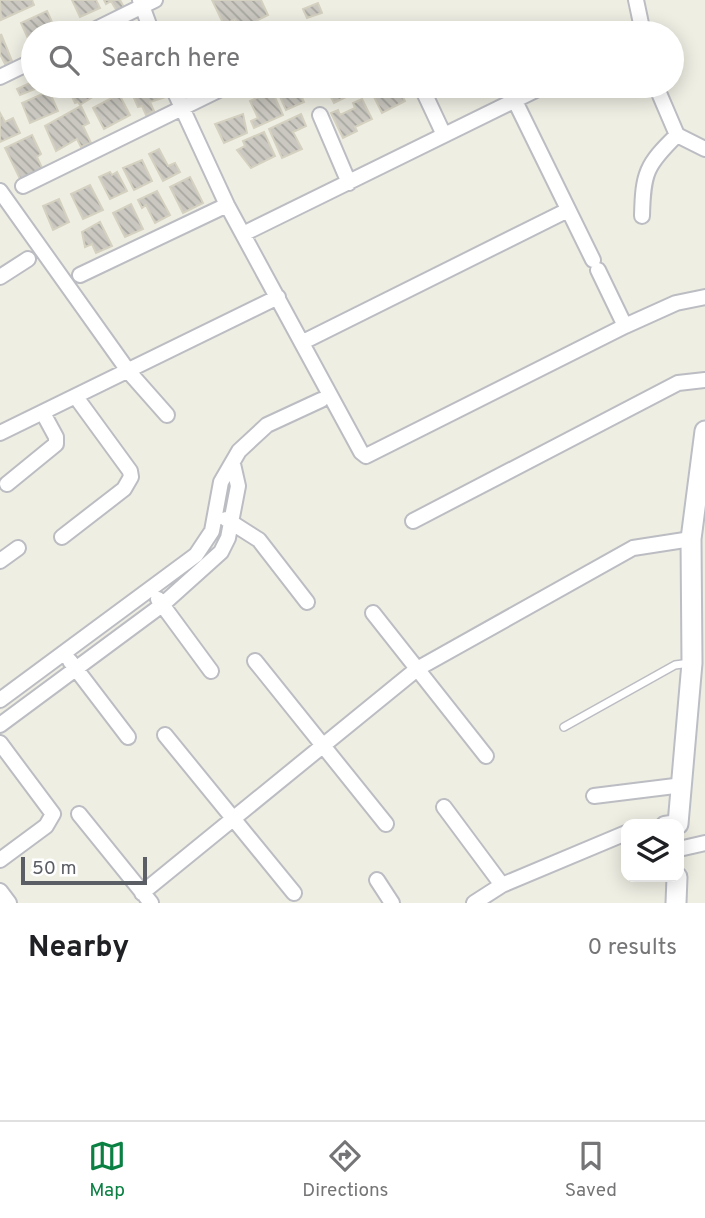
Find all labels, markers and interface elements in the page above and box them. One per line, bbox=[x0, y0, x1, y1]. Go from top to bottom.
search box bbox=[21, 21, 684, 98]
icon: search bbox=[45, 41, 83, 79]
text: Search here bbox=[101, 43, 240, 76]
map controls bbox=[621, 819, 684, 882]
button: layers bbox=[621, 819, 684, 882]
scale bar bbox=[21, 854, 147, 886]
text: 50 m bbox=[32, 857, 77, 881]
text: Nearby bbox=[28, 930, 129, 967]
text: 0 results bbox=[588, 934, 677, 963]
tab: Map bbox=[88, 1137, 126, 1203]
tab: Directions bbox=[302, 1137, 389, 1203]
tab: Saved bbox=[565, 1137, 617, 1203]

